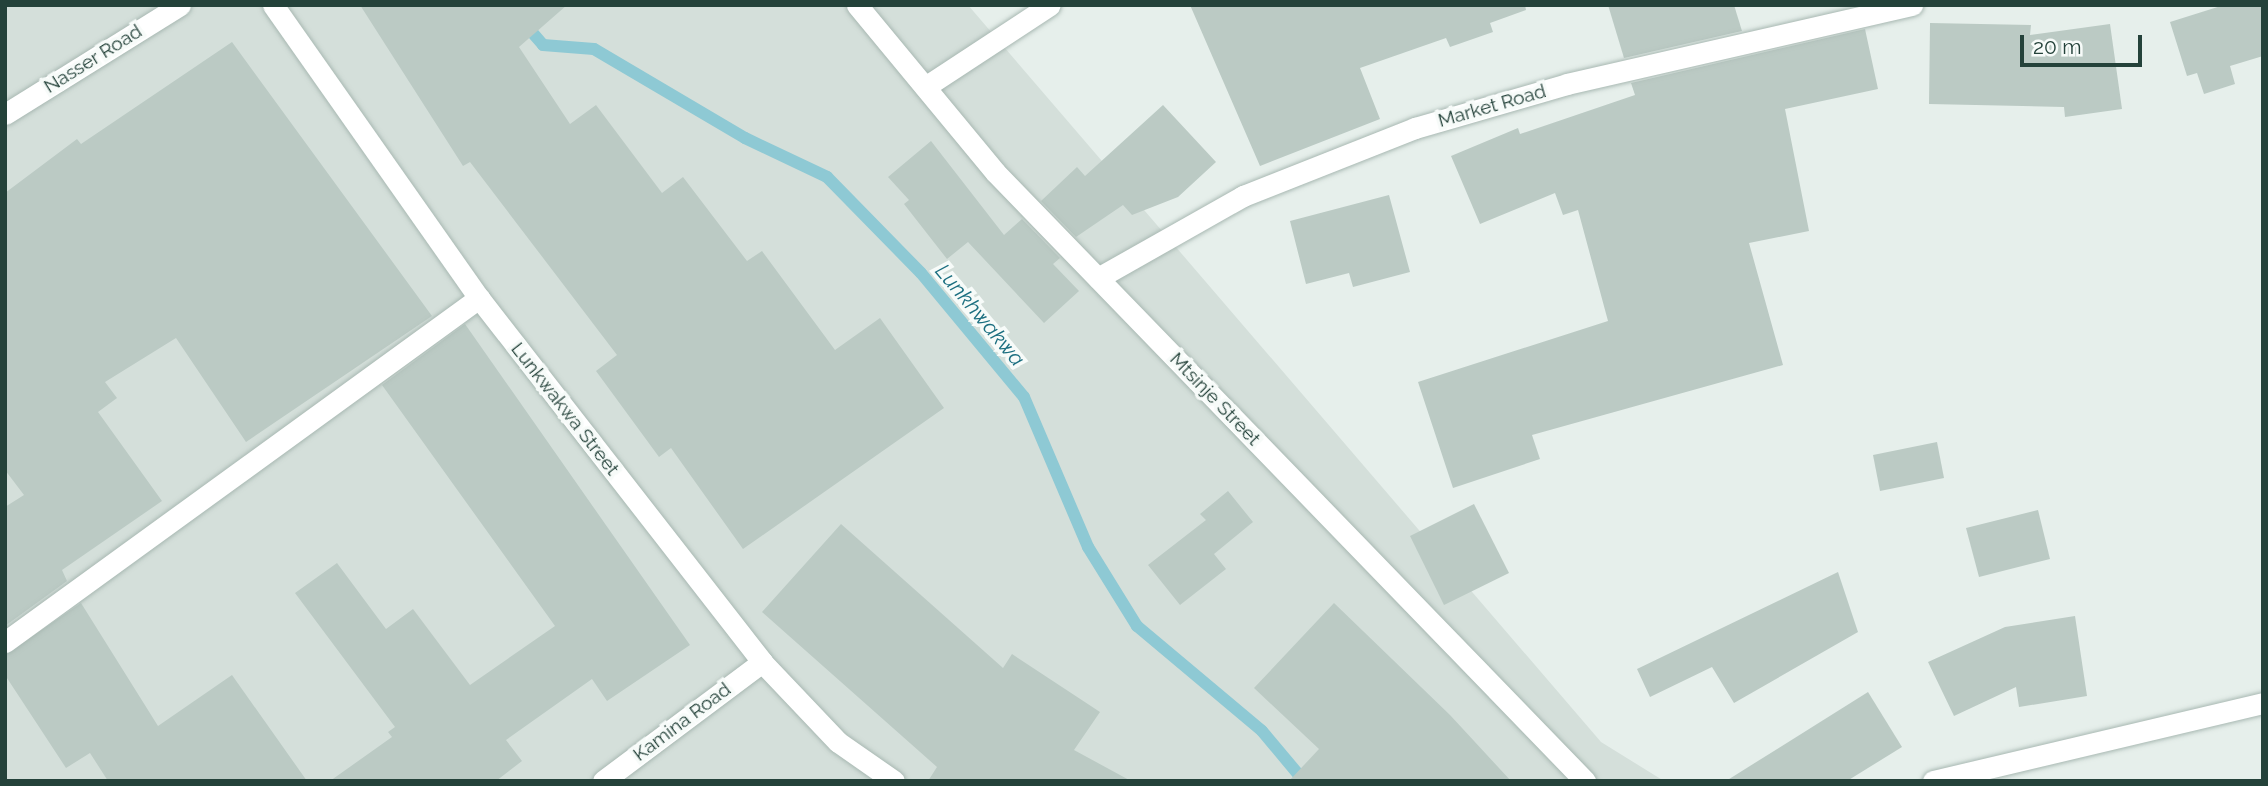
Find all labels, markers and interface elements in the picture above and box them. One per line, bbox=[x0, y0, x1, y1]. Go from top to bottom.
street label: Nasser Road bbox=[40, 20, 146, 98]
scale bar bbox=[2023, 21, 2146, 65]
text: 20 m bbox=[2033, 34, 2081, 59]
street label: Market Road bbox=[1436, 80, 1548, 132]
water label: Lunkhwakwa bbox=[930, 259, 1030, 371]
street label: Lunkwakwa Street bbox=[506, 338, 624, 480]
street label: Mtsinje Street bbox=[1165, 348, 1265, 450]
street label: Kamina Road bbox=[629, 678, 735, 766]

